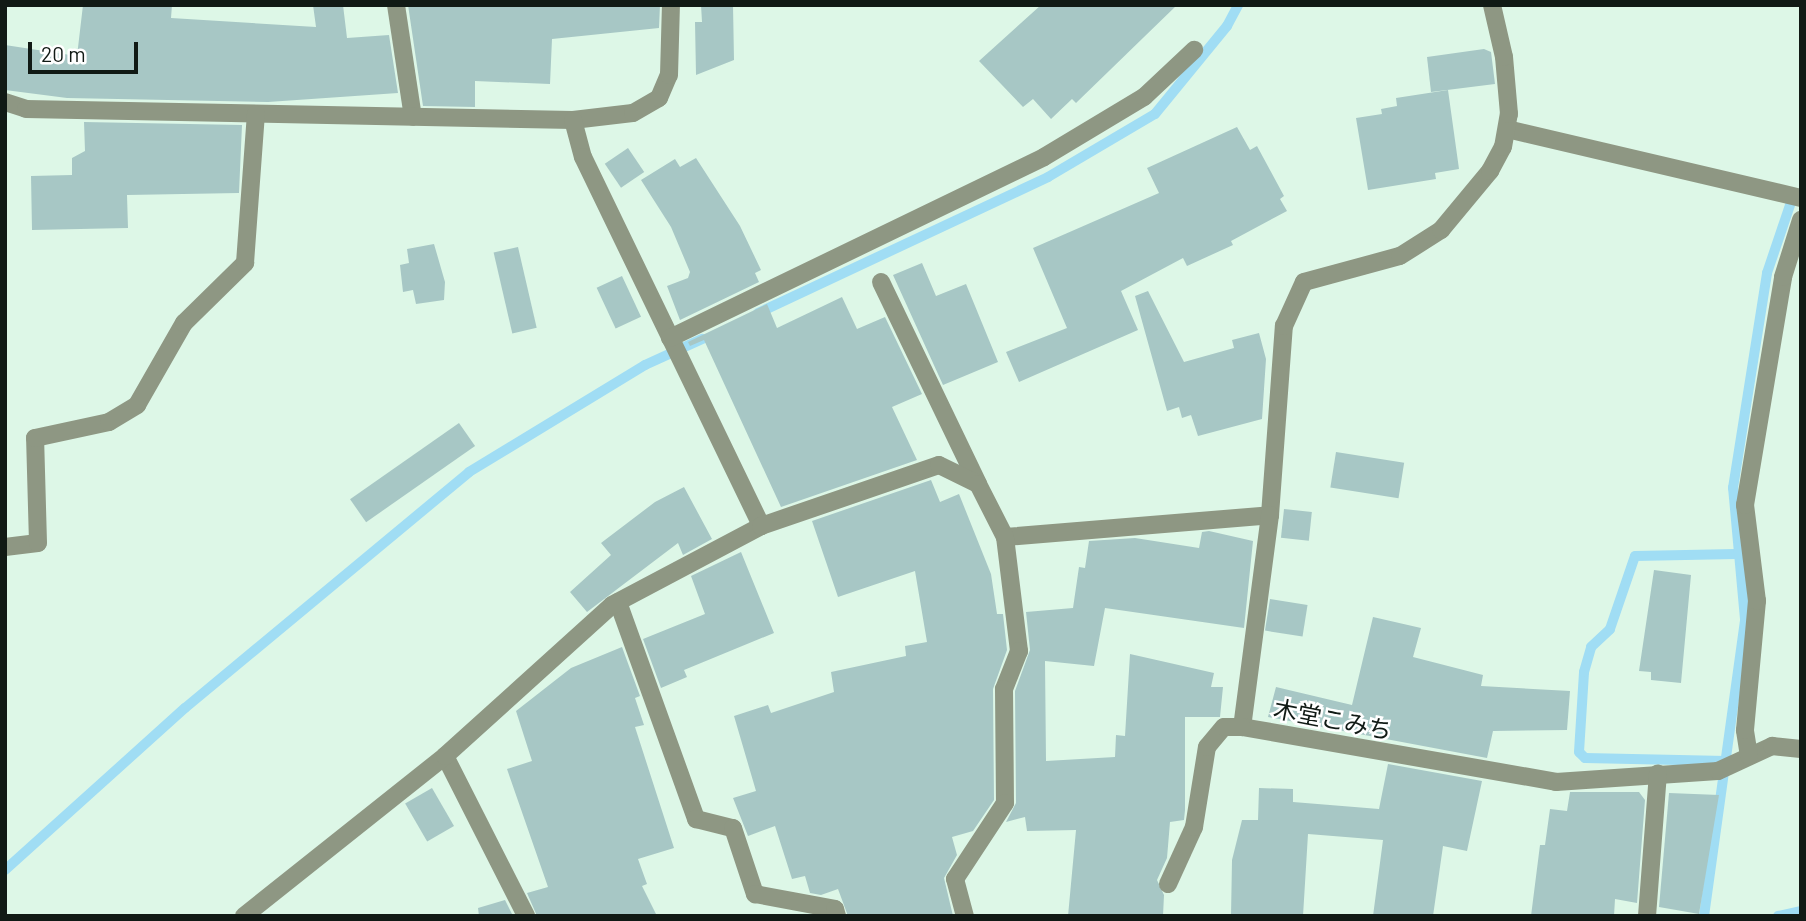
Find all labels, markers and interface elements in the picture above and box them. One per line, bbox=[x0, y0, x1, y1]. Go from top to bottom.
scale bar bbox=[32, 28, 142, 72]
text: 20 m bbox=[41, 41, 86, 66]
street label: 木堂こみち bbox=[1271, 693, 1395, 745]

